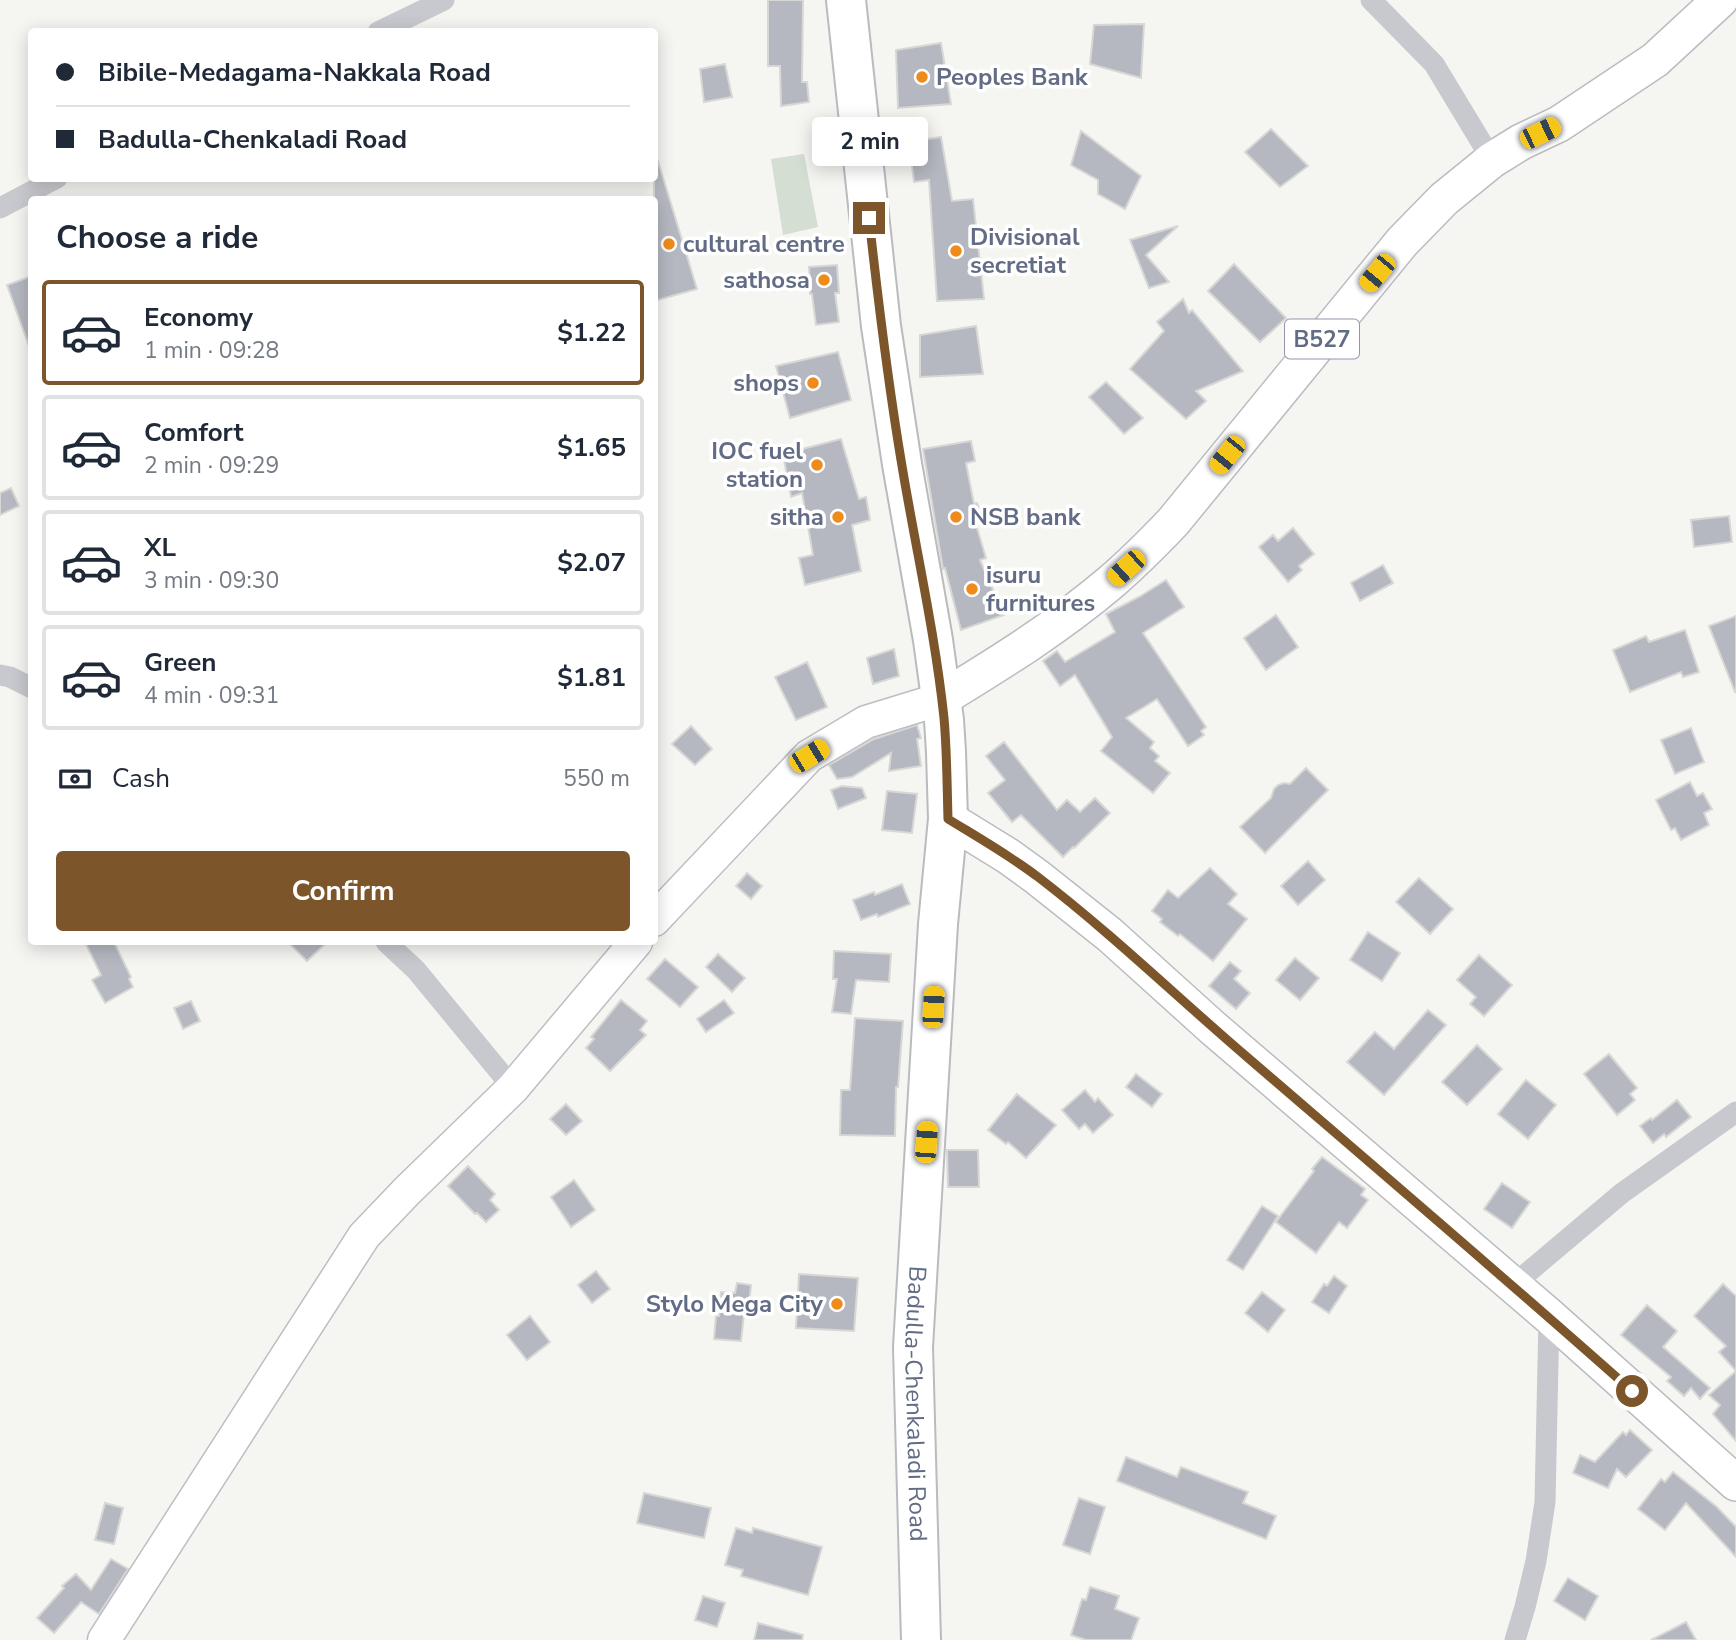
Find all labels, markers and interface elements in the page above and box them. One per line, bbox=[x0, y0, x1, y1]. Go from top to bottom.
text: Bibile-Medagama-Nakkala Road bbox=[98, 55, 491, 90]
place label: Peoples Bank bbox=[936, 61, 1089, 93]
marker: Peoples Bank bbox=[914, 69, 930, 85]
car bbox=[1517, 114, 1564, 152]
callout: 2 min bbox=[811, 116, 927, 166]
text: Badulla-Chenkaladi Road bbox=[98, 122, 407, 157]
text: 2 min bbox=[840, 126, 900, 157]
route end bbox=[853, 202, 885, 234]
text: Choose a ride bbox=[56, 216, 258, 259]
place label: Divisional secretiat bbox=[970, 221, 1080, 281]
place label: cultural centre bbox=[683, 228, 845, 260]
marker: cultural centre bbox=[661, 236, 677, 252]
marker: Divisional secretiat bbox=[948, 243, 964, 259]
car bbox=[1356, 250, 1399, 296]
place label: sathosa bbox=[723, 264, 810, 296]
marker: sathosa bbox=[816, 272, 832, 288]
text: Economy bbox=[144, 300, 253, 335]
icon: car bbox=[60, 301, 123, 364]
text: $1.22 bbox=[557, 315, 626, 350]
road number: B527 bbox=[1285, 320, 1359, 358]
text: 1 min · 09:28 bbox=[144, 335, 279, 366]
place label: shops bbox=[733, 367, 799, 399]
marker: shops bbox=[805, 375, 821, 391]
text: Comfort bbox=[144, 415, 244, 450]
icon: car bbox=[60, 416, 123, 479]
text: $1.65 bbox=[557, 430, 626, 465]
car bbox=[1206, 432, 1249, 478]
place label: IOC fuel station bbox=[711, 435, 803, 495]
text: 2 min · 09:29 bbox=[144, 450, 279, 481]
marker: IOC fuel station bbox=[809, 457, 825, 473]
place label: sitha bbox=[770, 501, 824, 533]
place label: NSB bank bbox=[970, 501, 1082, 533]
marker: sitha bbox=[830, 509, 846, 525]
marker: NSB bank bbox=[948, 509, 964, 525]
text: XL bbox=[144, 530, 176, 565]
icon: car bbox=[60, 531, 123, 594]
text: $2.07 bbox=[557, 545, 626, 580]
car bbox=[1104, 546, 1149, 590]
place label: isuru furnitures bbox=[986, 559, 1095, 619]
text: 3 min · 09:30 bbox=[144, 565, 279, 596]
marker: isuru furnitures bbox=[964, 581, 980, 597]
text: Green bbox=[144, 645, 217, 680]
icon: car bbox=[60, 646, 123, 709]
text: $1.81 bbox=[557, 660, 626, 695]
text: 4 min · 09:31 bbox=[144, 680, 279, 711]
car bbox=[786, 736, 833, 776]
icon: cash bbox=[56, 760, 94, 798]
text: Cash bbox=[112, 761, 170, 796]
text: 550 m bbox=[563, 763, 630, 794]
button: Confirm bbox=[56, 851, 630, 931]
car bbox=[922, 985, 945, 1029]
car bbox=[915, 1120, 938, 1164]
street label: Badulla-Chenkaladi Road bbox=[897, 1265, 934, 1542]
place label: Stylo Mega City bbox=[646, 1288, 823, 1320]
marker: Stylo Mega City bbox=[829, 1296, 845, 1312]
route start bbox=[1616, 1375, 1648, 1407]

